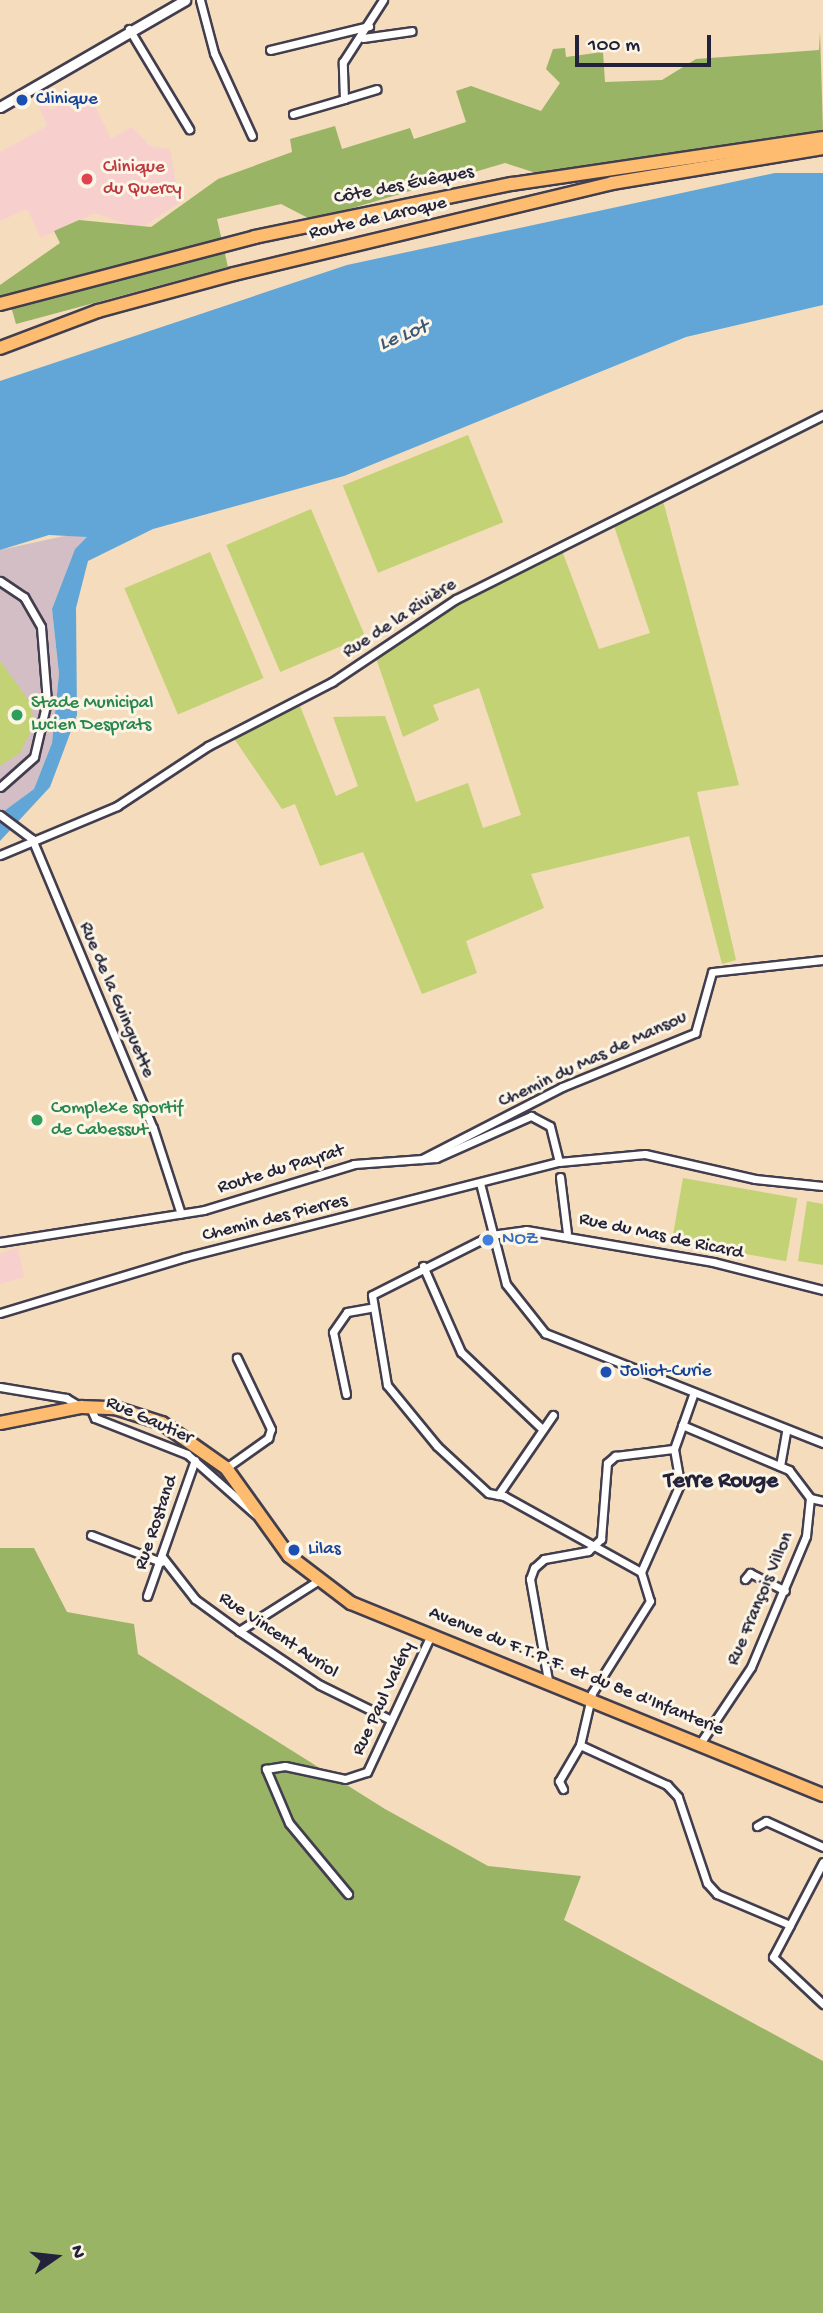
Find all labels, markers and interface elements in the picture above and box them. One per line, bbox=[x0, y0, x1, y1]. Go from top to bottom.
scale bar bbox=[578, 21, 714, 65]
text: 100 m bbox=[588, 34, 640, 59]
place label: Clinique bbox=[36, 89, 98, 111]
marker: Clinique bbox=[14, 92, 30, 108]
place label: Clinique du Quercy bbox=[103, 157, 182, 201]
street label: Côte des Évêques bbox=[332, 161, 476, 211]
marker: Clinique du Quercy bbox=[77, 169, 97, 189]
street label: Route de Laroque bbox=[307, 192, 449, 246]
water label: Le Lot bbox=[376, 316, 432, 358]
street label: Rue de la Rivière bbox=[339, 574, 461, 664]
place label: Stade Municipal Lucien Desprats bbox=[31, 693, 153, 737]
marker: Stade Municipal Lucien Desprats bbox=[9, 707, 25, 723]
street label: Rue de la Guinguette bbox=[73, 919, 159, 1081]
street label: Chemin du Mas de Mansou bbox=[495, 1006, 691, 1114]
place label: Complexe sportif de Cabessut bbox=[51, 1098, 183, 1142]
marker: Complexe sportif de Cabessut bbox=[29, 1112, 45, 1128]
street label: Route du Payrat bbox=[215, 1140, 347, 1200]
street label: Chemin des Pierres bbox=[200, 1190, 350, 1248]
street label: Rue du Mas de Ricard bbox=[577, 1208, 745, 1266]
place label: NOZ bbox=[502, 1229, 538, 1251]
marker: NOZ bbox=[480, 1232, 496, 1248]
place label: Joliot-Curie bbox=[620, 1361, 712, 1383]
marker: Joliot-Curie bbox=[598, 1364, 614, 1380]
street label: Rue Gautier bbox=[102, 1392, 196, 1450]
district label: Terre Rouge bbox=[664, 1468, 778, 1496]
street label: Rue Rostand bbox=[130, 1473, 184, 1573]
street label: Rue François Villon bbox=[723, 1529, 799, 1669]
place label: Lilas bbox=[308, 1539, 341, 1561]
marker: Lilas bbox=[286, 1542, 302, 1558]
street label: Rue Vincent Auriol bbox=[214, 1588, 342, 1684]
street label: Avenue du F.T.P.F. et du 8e d'Infanterie bbox=[425, 1602, 727, 1742]
street label: Rue Paul Valéry bbox=[348, 1638, 420, 1760]
north arrow bbox=[21, 2222, 91, 2292]
text: N bbox=[64, 2243, 90, 2261]

